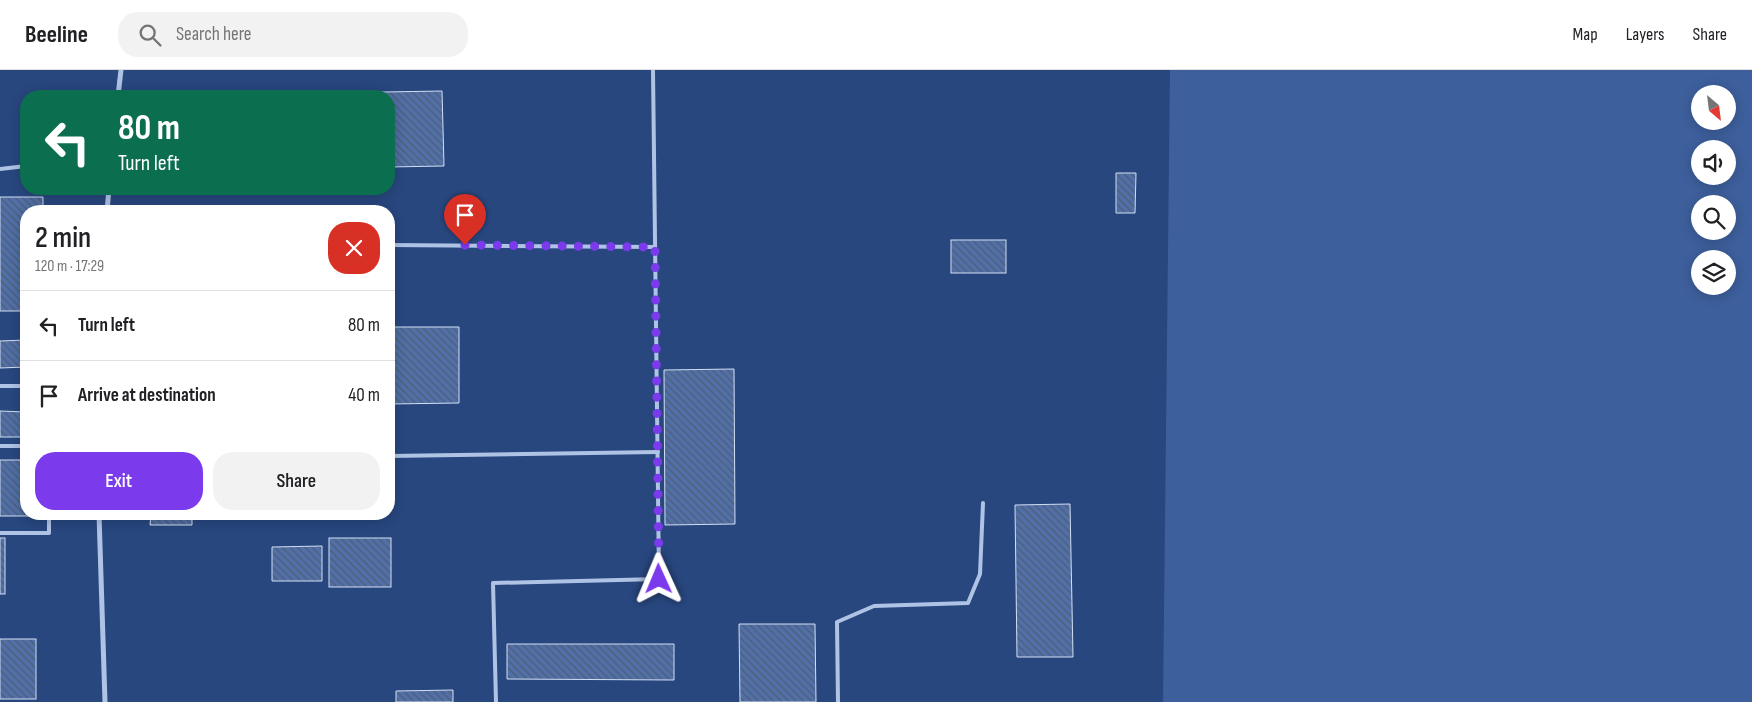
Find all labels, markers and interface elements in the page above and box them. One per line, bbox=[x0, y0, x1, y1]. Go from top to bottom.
search box bbox=[118, 12, 468, 57]
text: Beeline bbox=[25, 20, 88, 49]
icon: search bbox=[136, 21, 164, 49]
text: Search here bbox=[176, 23, 251, 46]
text: Map bbox=[1573, 24, 1598, 45]
text: Layers bbox=[1626, 24, 1665, 45]
text: Share bbox=[1693, 24, 1727, 45]
north arrow bbox=[1691, 85, 1736, 130]
map controls bbox=[1691, 85, 1736, 295]
text: 80 m bbox=[118, 107, 180, 150]
icon: left bbox=[35, 110, 100, 175]
button: sound bbox=[1691, 140, 1736, 185]
text: Turn left bbox=[118, 150, 180, 177]
pin bbox=[444, 194, 486, 245]
button: search bbox=[1691, 195, 1736, 240]
icon: arrive bbox=[451, 201, 479, 229]
text: 2 min bbox=[35, 220, 91, 256]
button: close bbox=[328, 222, 380, 274]
button: layers bbox=[1691, 250, 1736, 295]
text: 120 m · 17:29 bbox=[35, 257, 104, 276]
icon: left bbox=[35, 312, 63, 340]
text: Turn left bbox=[78, 314, 135, 337]
text: 80 m bbox=[348, 314, 380, 337]
icon: arrive bbox=[35, 382, 63, 410]
text: Arrive at destination bbox=[78, 384, 216, 407]
text: 40 m bbox=[348, 384, 380, 407]
button: Exit bbox=[35, 452, 203, 510]
button: Share bbox=[213, 452, 380, 510]
position arrow bbox=[632, 552, 684, 604]

